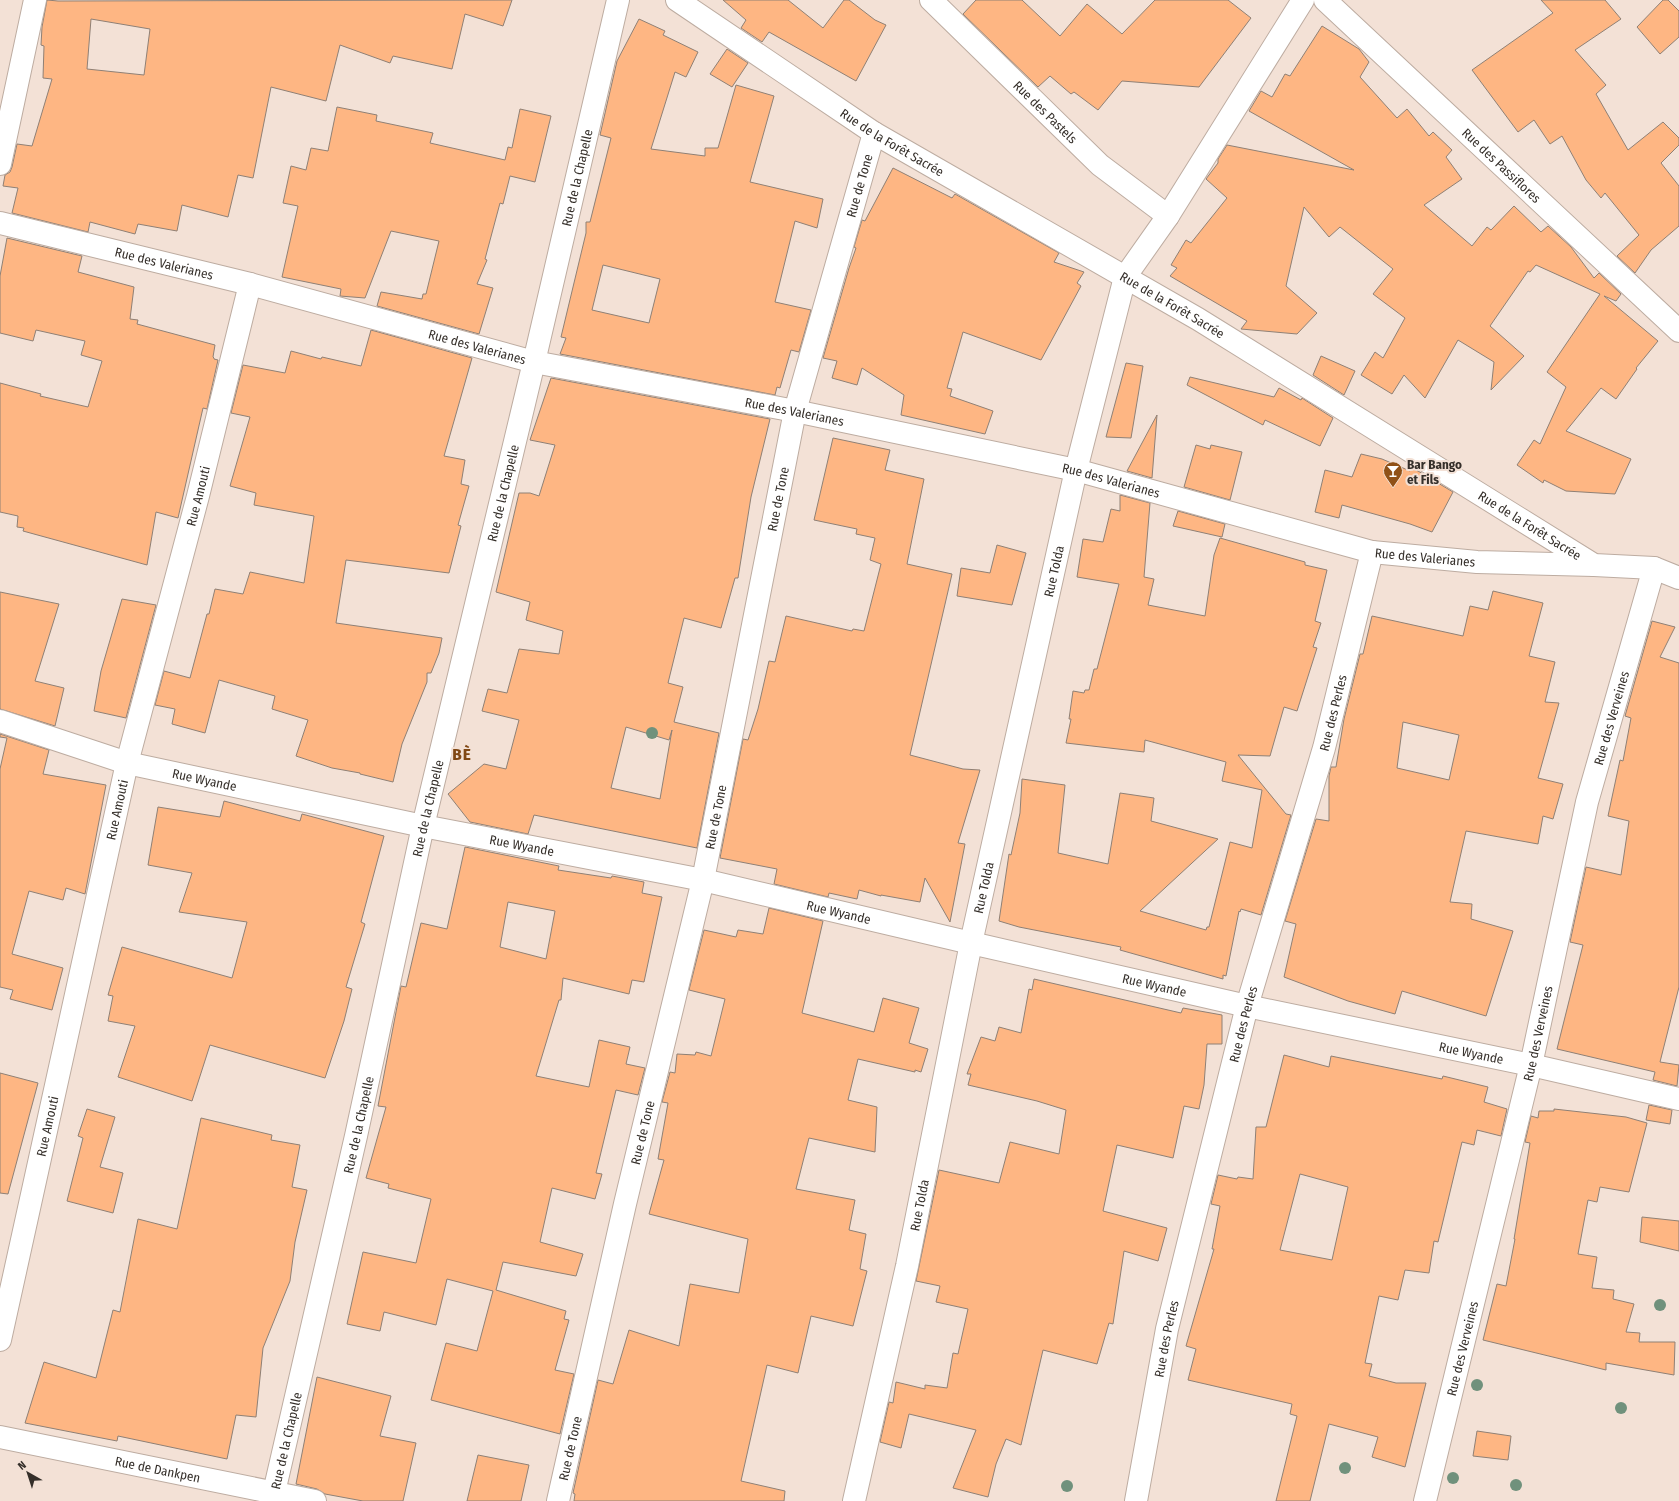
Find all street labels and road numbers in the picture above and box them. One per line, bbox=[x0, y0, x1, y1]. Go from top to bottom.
street label: Rue des Pastels bbox=[1011, 77, 1081, 146]
street label: Rue de la Forêt Sacrée bbox=[838, 105, 947, 179]
street label: Rue des Passiflores bbox=[1459, 125, 1545, 206]
street label: Rue de la Chapelle bbox=[558, 128, 595, 228]
street label: Rue de Tone bbox=[843, 152, 875, 219]
street label: Rue des Valerianes bbox=[114, 244, 215, 282]
street label: Rue de la Forêt Sacrée bbox=[1118, 268, 1227, 341]
street label: Rue des Valerianes bbox=[427, 326, 528, 367]
street label: Rue des Valerianes bbox=[744, 394, 846, 429]
street label: Rue de la Chapelle bbox=[484, 443, 521, 543]
street label: Rue des Valerianes bbox=[1061, 460, 1162, 501]
street label: Rue Amouti bbox=[183, 464, 213, 528]
street label: Rue de Tone bbox=[764, 465, 791, 532]
street label: Rue de la Forêt Sacrée bbox=[1476, 488, 1584, 563]
street label: Rue Tolda bbox=[1041, 544, 1067, 598]
street label: Rue des Valerianes bbox=[1374, 545, 1476, 569]
street label: Rue des Verveines bbox=[1590, 669, 1632, 767]
street label: Rue des Perles bbox=[1316, 673, 1349, 753]
street label: Rue de la Chapelle bbox=[409, 758, 446, 858]
street label: Rue Wyande bbox=[171, 765, 238, 794]
street label: Rue Amouti bbox=[103, 778, 131, 841]
street label: Rue de Tone bbox=[702, 783, 729, 850]
street label: Rue Wyande bbox=[488, 831, 555, 859]
street label: Rue Tolda bbox=[970, 860, 996, 915]
street label: Rue Wyande bbox=[805, 897, 872, 927]
street label: Rue Wyande bbox=[1121, 970, 1188, 999]
street label: Rue des Perles bbox=[1226, 984, 1260, 1064]
street label: Rue des Verveines bbox=[1520, 984, 1555, 1083]
street label: Rue Wyande bbox=[1438, 1039, 1505, 1067]
street label: Rue de la Chapelle bbox=[340, 1075, 376, 1175]
street label: Rue Amouti bbox=[33, 1094, 61, 1158]
street label: Rue de Tone bbox=[627, 1099, 657, 1166]
street label: Rue Tolda bbox=[907, 1178, 932, 1232]
street label: Rue des Perles bbox=[1151, 1298, 1181, 1378]
street label: Rue des Verveines bbox=[1443, 1299, 1481, 1397]
street label: Rue de la Chapelle bbox=[267, 1391, 304, 1491]
street label: Rue de Tone bbox=[555, 1415, 584, 1482]
street label: Rue de Dankpen bbox=[114, 1453, 202, 1485]

